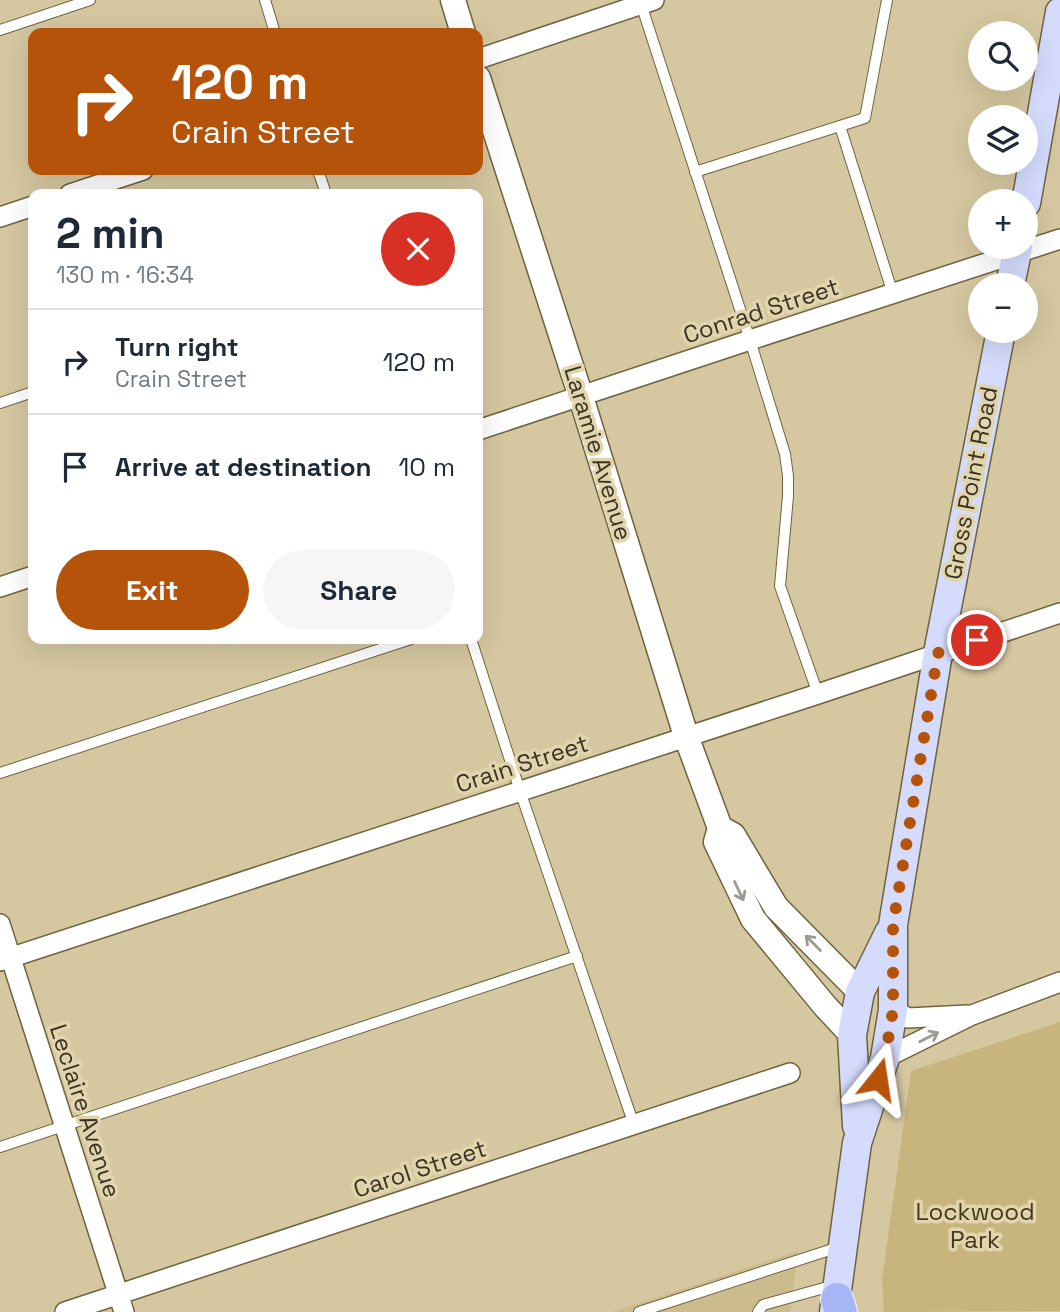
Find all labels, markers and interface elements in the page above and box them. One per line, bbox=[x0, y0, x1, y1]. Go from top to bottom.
map controls bbox=[968, 21, 1038, 343]
button: search bbox=[968, 21, 1038, 91]
text: 120 m bbox=[171, 51, 308, 113]
icon: right bbox=[56, 56, 147, 147]
button: layers bbox=[968, 105, 1038, 175]
text: Crain Street bbox=[171, 112, 355, 152]
button: + bbox=[968, 189, 1038, 259]
text: 2 min bbox=[56, 207, 165, 260]
button: close bbox=[381, 212, 455, 286]
text: 130 m · 16:34 bbox=[56, 260, 194, 290]
street label: Conrad Street bbox=[679, 271, 843, 350]
button: − bbox=[968, 273, 1038, 343]
text: Turn right bbox=[115, 330, 239, 364]
icon: right bbox=[56, 343, 94, 381]
text: 120 m bbox=[383, 345, 455, 379]
street label: Laramie Avenue bbox=[557, 362, 640, 544]
text: Crain Street bbox=[115, 364, 247, 394]
street label: Gross Point Road bbox=[937, 384, 1004, 582]
icon: arrive bbox=[56, 448, 94, 486]
text: Arrive at destination bbox=[115, 450, 372, 484]
text: 10 m bbox=[398, 450, 455, 484]
button: Exit bbox=[56, 550, 249, 630]
button: Share bbox=[263, 550, 455, 630]
pin bbox=[947, 610, 1007, 670]
icon: arrive bbox=[958, 621, 996, 659]
street label: Crain Street bbox=[451, 727, 592, 800]
one-way arrow bbox=[733, 880, 747, 901]
one-way arrow bbox=[804, 935, 821, 952]
street label: Leclaire Avenue bbox=[43, 1020, 128, 1202]
one-way arrow bbox=[918, 1030, 939, 1044]
position arrow bbox=[841, 1042, 915, 1116]
street label: Carol Street bbox=[349, 1132, 490, 1205]
park label: Lockwood Park bbox=[915, 1196, 1035, 1255]

